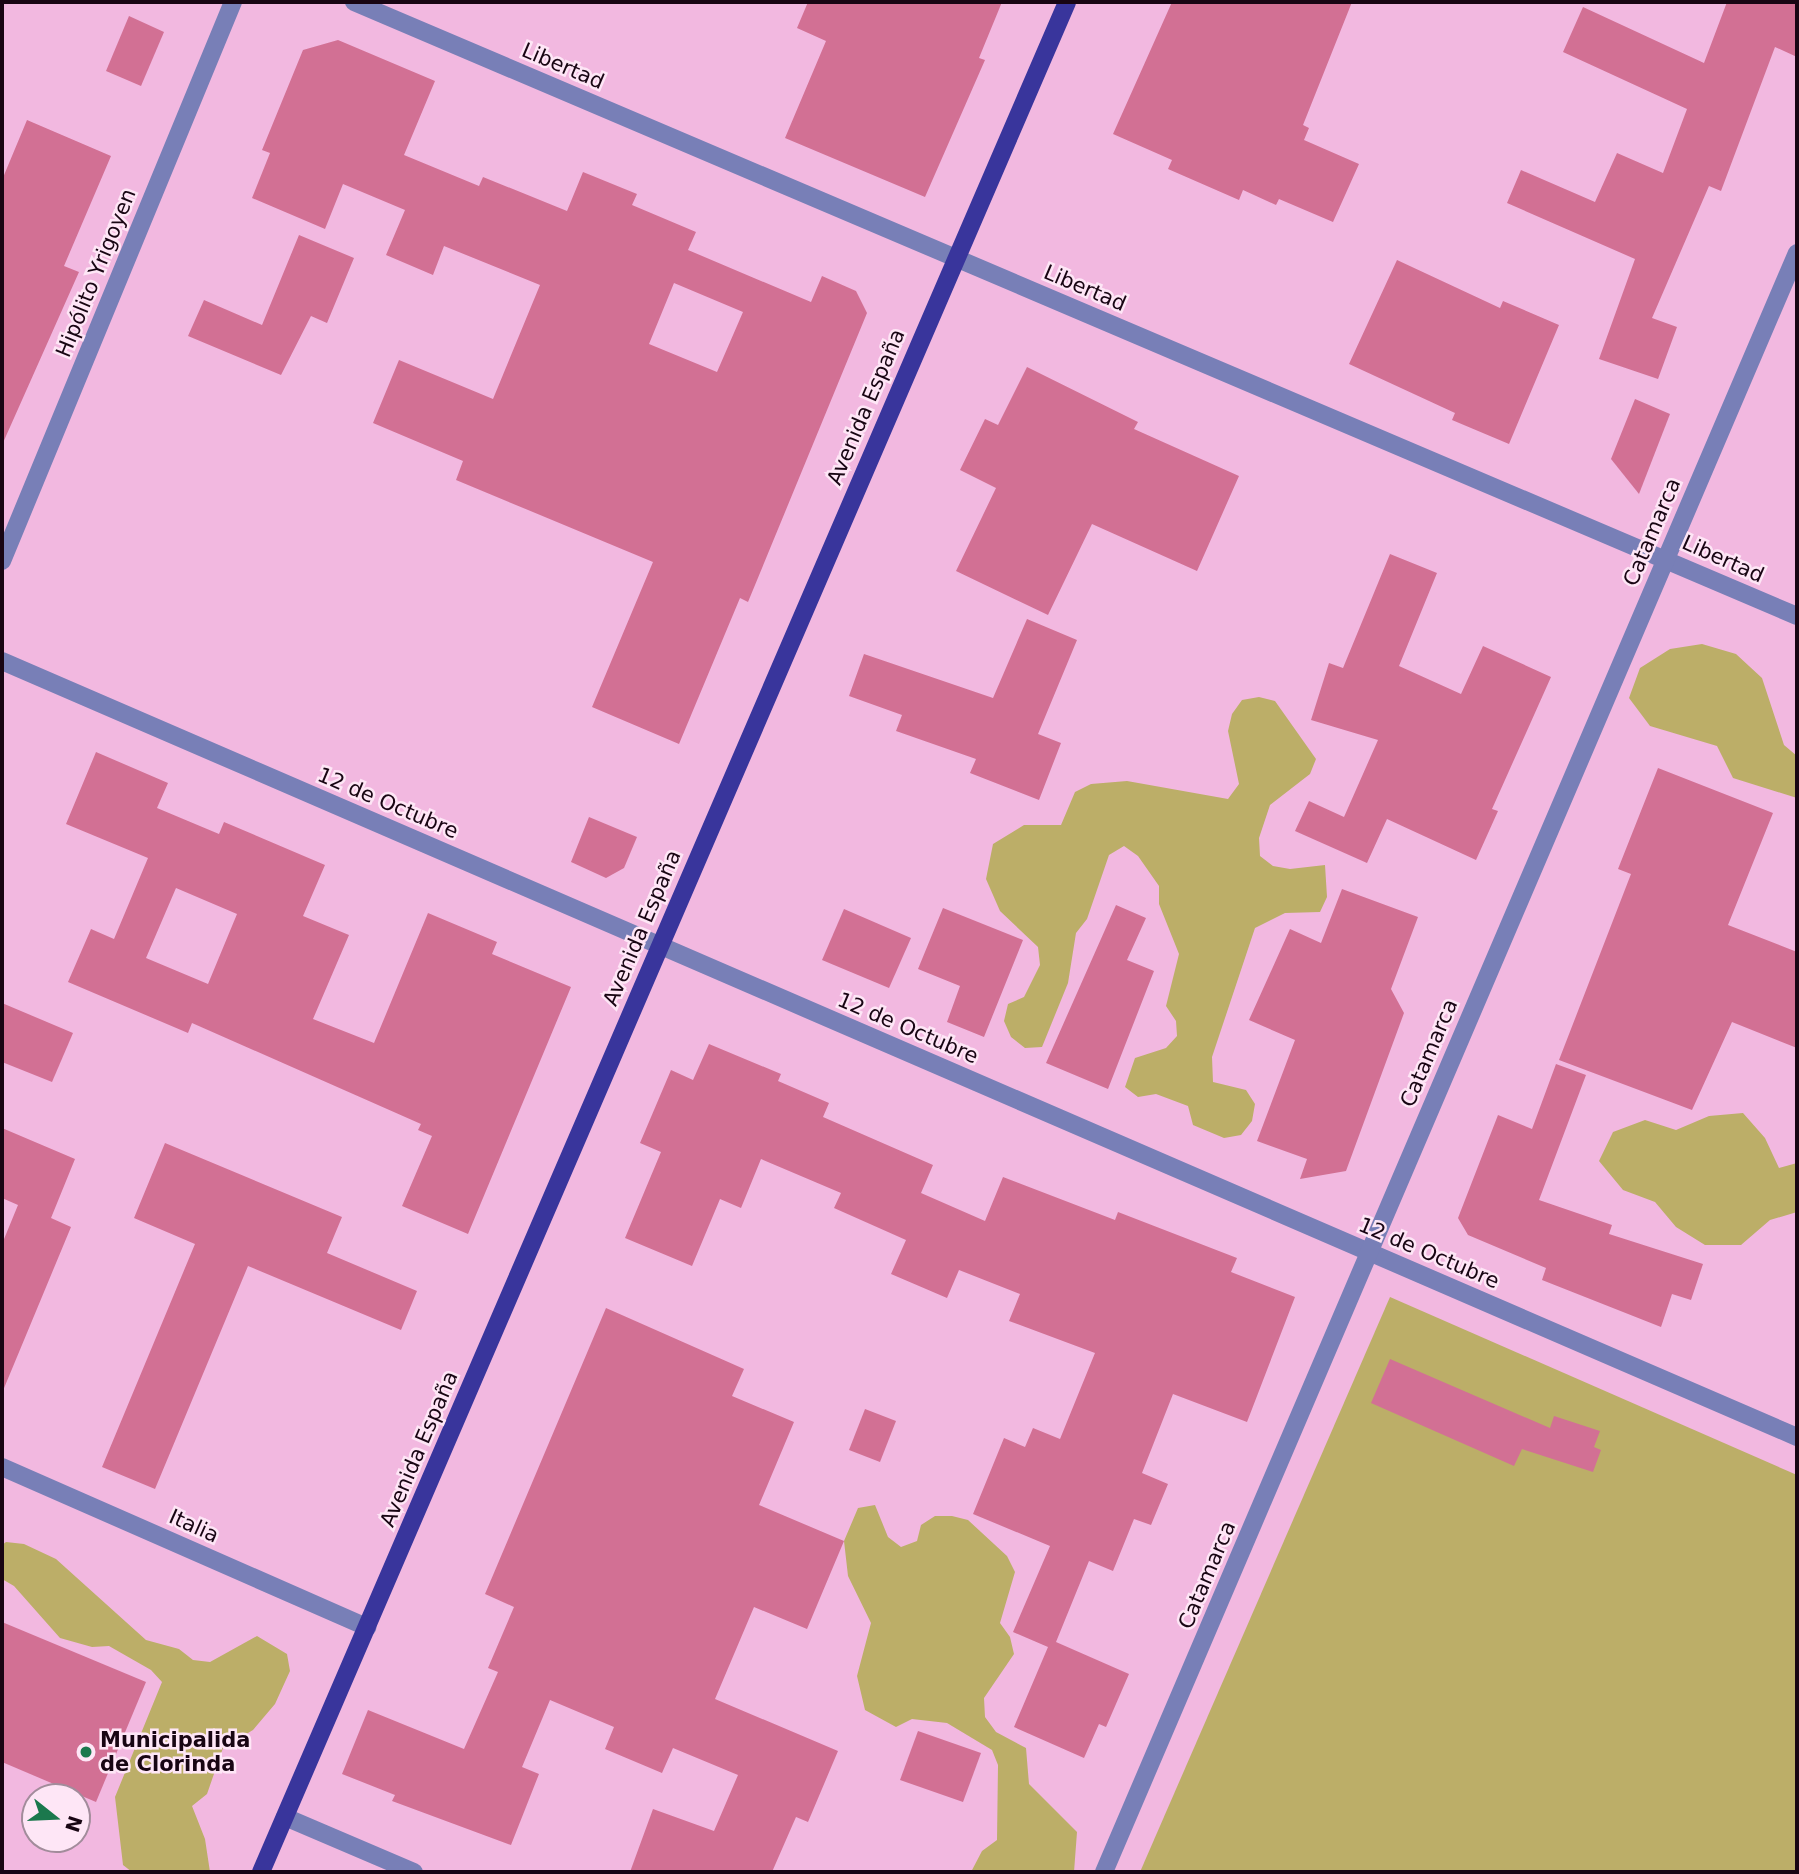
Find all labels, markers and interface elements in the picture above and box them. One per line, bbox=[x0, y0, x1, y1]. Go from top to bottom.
street label: Libertad bbox=[518, 37, 608, 95]
street label: Hipólito Yrigoyen bbox=[51, 185, 141, 361]
street label: Libertad bbox=[1040, 259, 1130, 317]
street label: Avenida España bbox=[822, 325, 910, 489]
street label: Catamarca bbox=[1618, 474, 1686, 590]
street label: Libertad bbox=[1678, 530, 1768, 588]
street label: 12 de Octubre bbox=[314, 762, 462, 844]
street label: Avenida España bbox=[598, 846, 686, 1010]
street label: 12 de Octubre bbox=[834, 987, 982, 1069]
street label: Catamarca bbox=[1395, 995, 1463, 1111]
street label: 12 de Octubre bbox=[1355, 1212, 1503, 1294]
street label: Avenida España bbox=[375, 1367, 463, 1531]
street label: Italia bbox=[165, 1504, 223, 1548]
street label: Catamarca bbox=[1173, 1517, 1241, 1633]
place label: Municipalida de Clorinda bbox=[100, 1727, 250, 1777]
marker: Municipalida de Clorinda bbox=[78, 1744, 94, 1760]
north arrow bbox=[21, 1783, 91, 1853]
text: N bbox=[61, 1813, 87, 1835]

